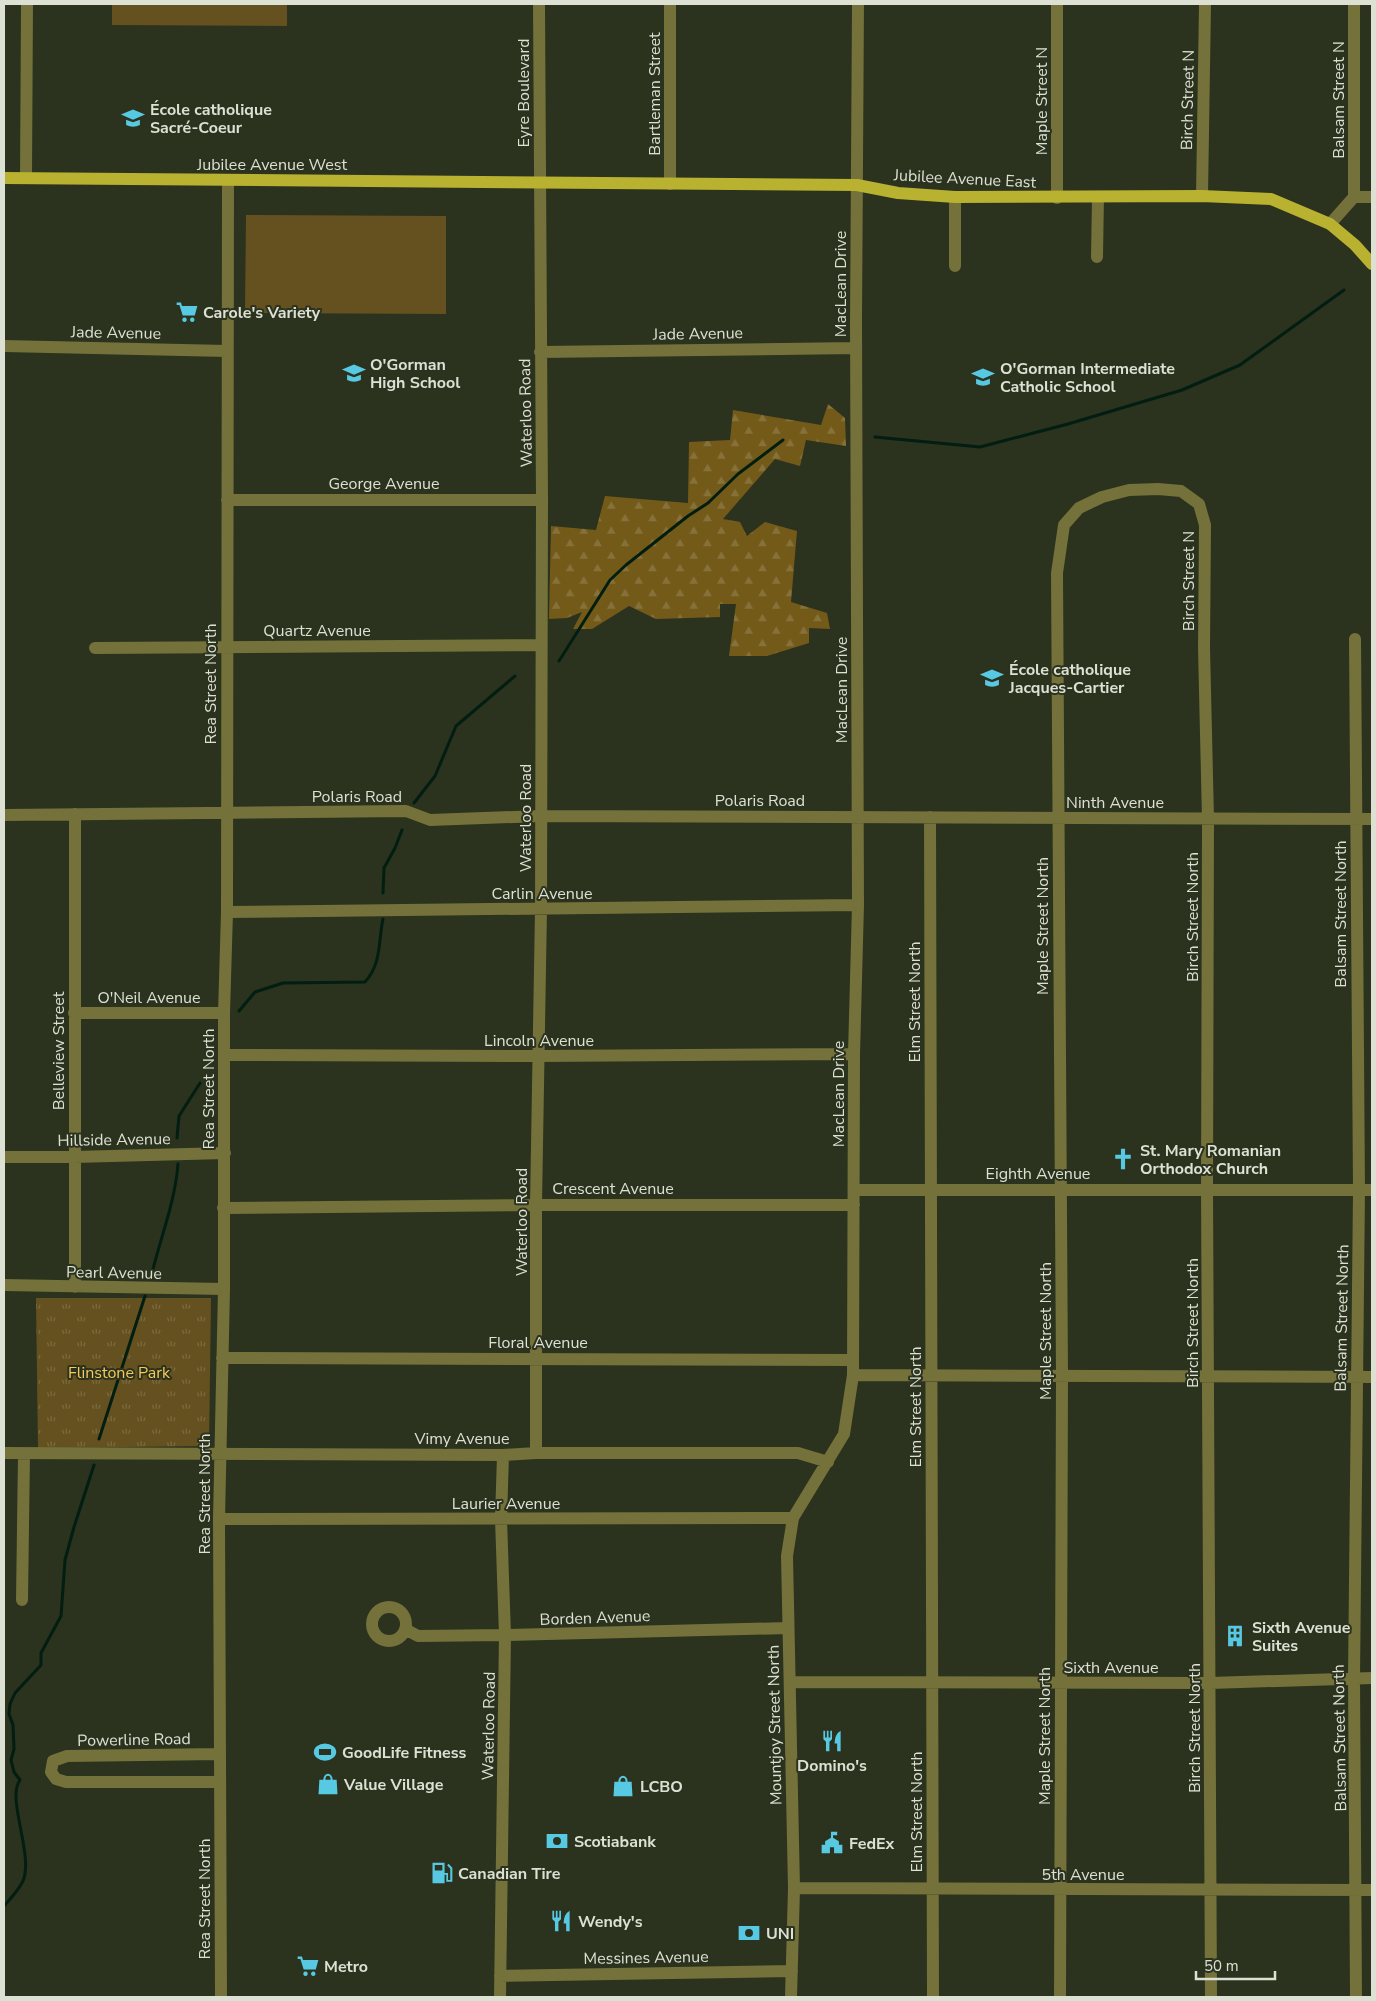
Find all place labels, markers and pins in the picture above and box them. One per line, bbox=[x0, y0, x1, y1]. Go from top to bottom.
place label: École catholique Sacré-Coeur bbox=[150, 99, 272, 139]
school or university icon: École catholique Sacré-Coeur bbox=[120, 105, 146, 131]
supermarket icon: Carole's Variety bbox=[174, 299, 200, 325]
place label: Carole's Variety bbox=[203, 302, 321, 324]
place label: O'Gorman High School bbox=[370, 354, 460, 394]
place label: O'Gorman Intermediate Catholic School bbox=[1000, 358, 1175, 398]
school or university icon: O'Gorman High School bbox=[341, 360, 367, 386]
school or university icon: O'Gorman Intermediate Catholic School bbox=[970, 364, 996, 390]
place label: École catholique Jacques-Cartier bbox=[1008, 659, 1131, 699]
school or university icon: École catholique Jacques-Cartier bbox=[979, 665, 1005, 691]
place label: St. Mary Romanian Orthodox Church bbox=[1140, 1140, 1281, 1180]
church icon: St. Mary Romanian Orthodox Church bbox=[1110, 1146, 1136, 1172]
place label: Sixth Avenue Suites bbox=[1252, 1617, 1351, 1657]
building icon: Sixth Avenue Suites bbox=[1222, 1623, 1248, 1649]
restaurant icon: Domino's bbox=[819, 1728, 845, 1754]
sports icon: GoodLife Fitness bbox=[312, 1739, 338, 1765]
place label: GoodLife Fitness bbox=[342, 1742, 467, 1764]
place label: Domino's bbox=[797, 1755, 867, 1777]
shop icon: Value Village bbox=[315, 1771, 341, 1797]
shop icon: LCBO bbox=[610, 1773, 636, 1799]
place label: Value Village bbox=[343, 1774, 444, 1796]
place label: LCBO bbox=[640, 1776, 683, 1798]
bank icon: Scotiabank bbox=[544, 1828, 570, 1854]
public building icon: FedEx bbox=[819, 1830, 845, 1856]
place label: Scotiabank bbox=[574, 1831, 656, 1853]
place label: FedEx bbox=[849, 1833, 895, 1855]
fuel station icon: Canadian Tire bbox=[429, 1860, 455, 1886]
place label: Canadian Tire bbox=[458, 1863, 561, 1885]
restaurant icon: Wendy's bbox=[548, 1908, 574, 1934]
place label: Wendy's bbox=[578, 1911, 643, 1933]
bank icon: UNI bbox=[736, 1920, 762, 1946]
place label: UNI bbox=[766, 1923, 794, 1945]
supermarket icon: Metro bbox=[295, 1953, 321, 1979]
place label: Metro bbox=[324, 1956, 368, 1978]

